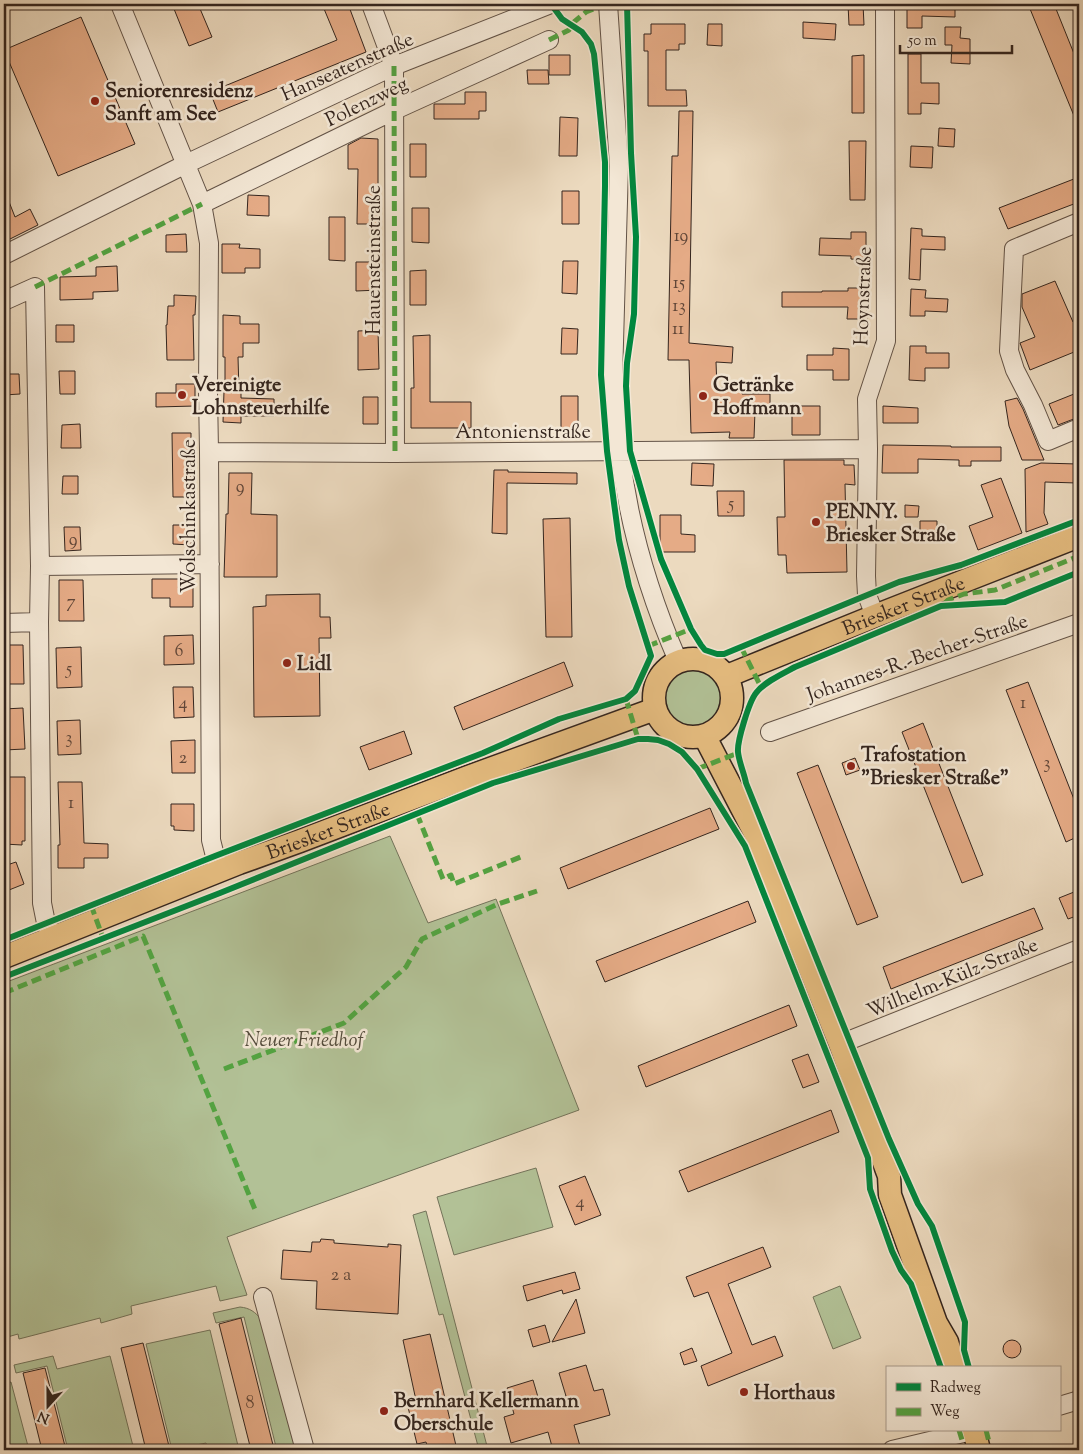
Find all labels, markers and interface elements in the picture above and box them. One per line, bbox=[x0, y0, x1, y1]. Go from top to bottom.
scale bar bbox=[900, 22, 1013, 54]
street label: Hanseatenstraße bbox=[277, 26, 419, 110]
text: 50 m bbox=[907, 31, 937, 52]
street label: Polenzweg bbox=[321, 71, 414, 136]
place label: Seniorenresidenz Sanft am See bbox=[105, 78, 254, 130]
marker: Seniorenresidenz Sanft am See bbox=[89, 95, 101, 107]
street label: Hauensteinstraße bbox=[361, 185, 390, 335]
house number: 19 bbox=[674, 224, 689, 250]
street label: Hoynstraße bbox=[848, 246, 881, 346]
house number: 15 bbox=[673, 271, 685, 297]
house number: 13 bbox=[672, 294, 686, 320]
house number: 11 bbox=[672, 317, 684, 343]
place label: Vereinigte Lohnsteuerhilfe bbox=[192, 372, 330, 424]
place label: Getränke Hoffmann bbox=[713, 372, 801, 424]
marker: Vereinigte Lohnsteuerhilfe bbox=[176, 389, 188, 401]
marker: Getränke Hoffmann bbox=[697, 390, 709, 402]
street label: Antonienstraße bbox=[455, 419, 591, 448]
street label: Wolschinkastraße bbox=[176, 439, 205, 593]
house number: 9 bbox=[236, 475, 245, 501]
house number: 5 bbox=[727, 492, 734, 518]
place label: PENNY. Briesker Straße bbox=[826, 499, 956, 551]
marker: PENNY. Briesker Straße bbox=[810, 516, 822, 528]
house number: 9 bbox=[69, 528, 78, 554]
street label: Briesker Straße bbox=[838, 570, 970, 645]
house number: 7 bbox=[66, 590, 76, 616]
street label: Johannes-R.-Becher-Straße bbox=[802, 608, 1032, 711]
house number: 6 bbox=[175, 639, 184, 665]
place label: Lidl bbox=[297, 651, 332, 680]
house number: 5 bbox=[65, 657, 72, 683]
marker: Lidl bbox=[281, 657, 293, 669]
house number: 4 bbox=[178, 691, 188, 717]
house number: 1 bbox=[1020, 691, 1026, 717]
house number: 3 bbox=[65, 726, 73, 752]
place label: Trafostation "Briesker Straße" bbox=[861, 742, 1009, 794]
house number: 2 bbox=[179, 746, 188, 772]
house number: 3 bbox=[1043, 751, 1051, 777]
marker: Trafostation "Briesker Straße" bbox=[845, 760, 857, 772]
house number: 1 bbox=[68, 791, 74, 817]
street label: Briesker Straße bbox=[263, 796, 395, 869]
street label: Wilhelm-Külz-Straße bbox=[863, 932, 1043, 1027]
park label: Neuer Friedhof bbox=[245, 1027, 365, 1056]
house number: 4 bbox=[575, 1190, 585, 1216]
house number: 2 a bbox=[331, 1263, 351, 1289]
legend bbox=[886, 1366, 1060, 1432]
text: Radweg bbox=[930, 1378, 981, 1399]
place label: Horthaus bbox=[754, 1380, 835, 1409]
north arrow bbox=[22, 1382, 72, 1432]
marker: Horthaus bbox=[738, 1386, 750, 1398]
place label: Bernhard Kellermann Oberschule bbox=[394, 1388, 579, 1440]
house number: 8 bbox=[246, 1391, 255, 1417]
text: Weg bbox=[930, 1402, 960, 1423]
text: N bbox=[35, 1405, 53, 1428]
marker: Bernhard Kellermann Oberschule bbox=[378, 1405, 390, 1417]

